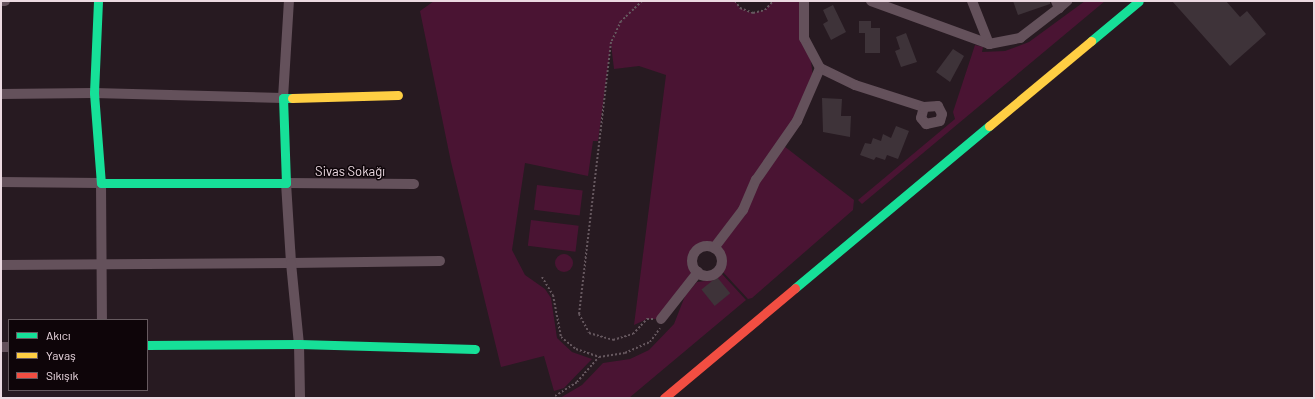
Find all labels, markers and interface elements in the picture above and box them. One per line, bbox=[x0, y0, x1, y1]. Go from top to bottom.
street label: Sivas Sokağı bbox=[315, 163, 385, 179]
legend bbox=[8, 319, 148, 391]
text: Akıcı bbox=[46, 328, 71, 342]
text: Yavaş bbox=[46, 348, 76, 362]
text: Sıkışık bbox=[46, 368, 78, 382]

